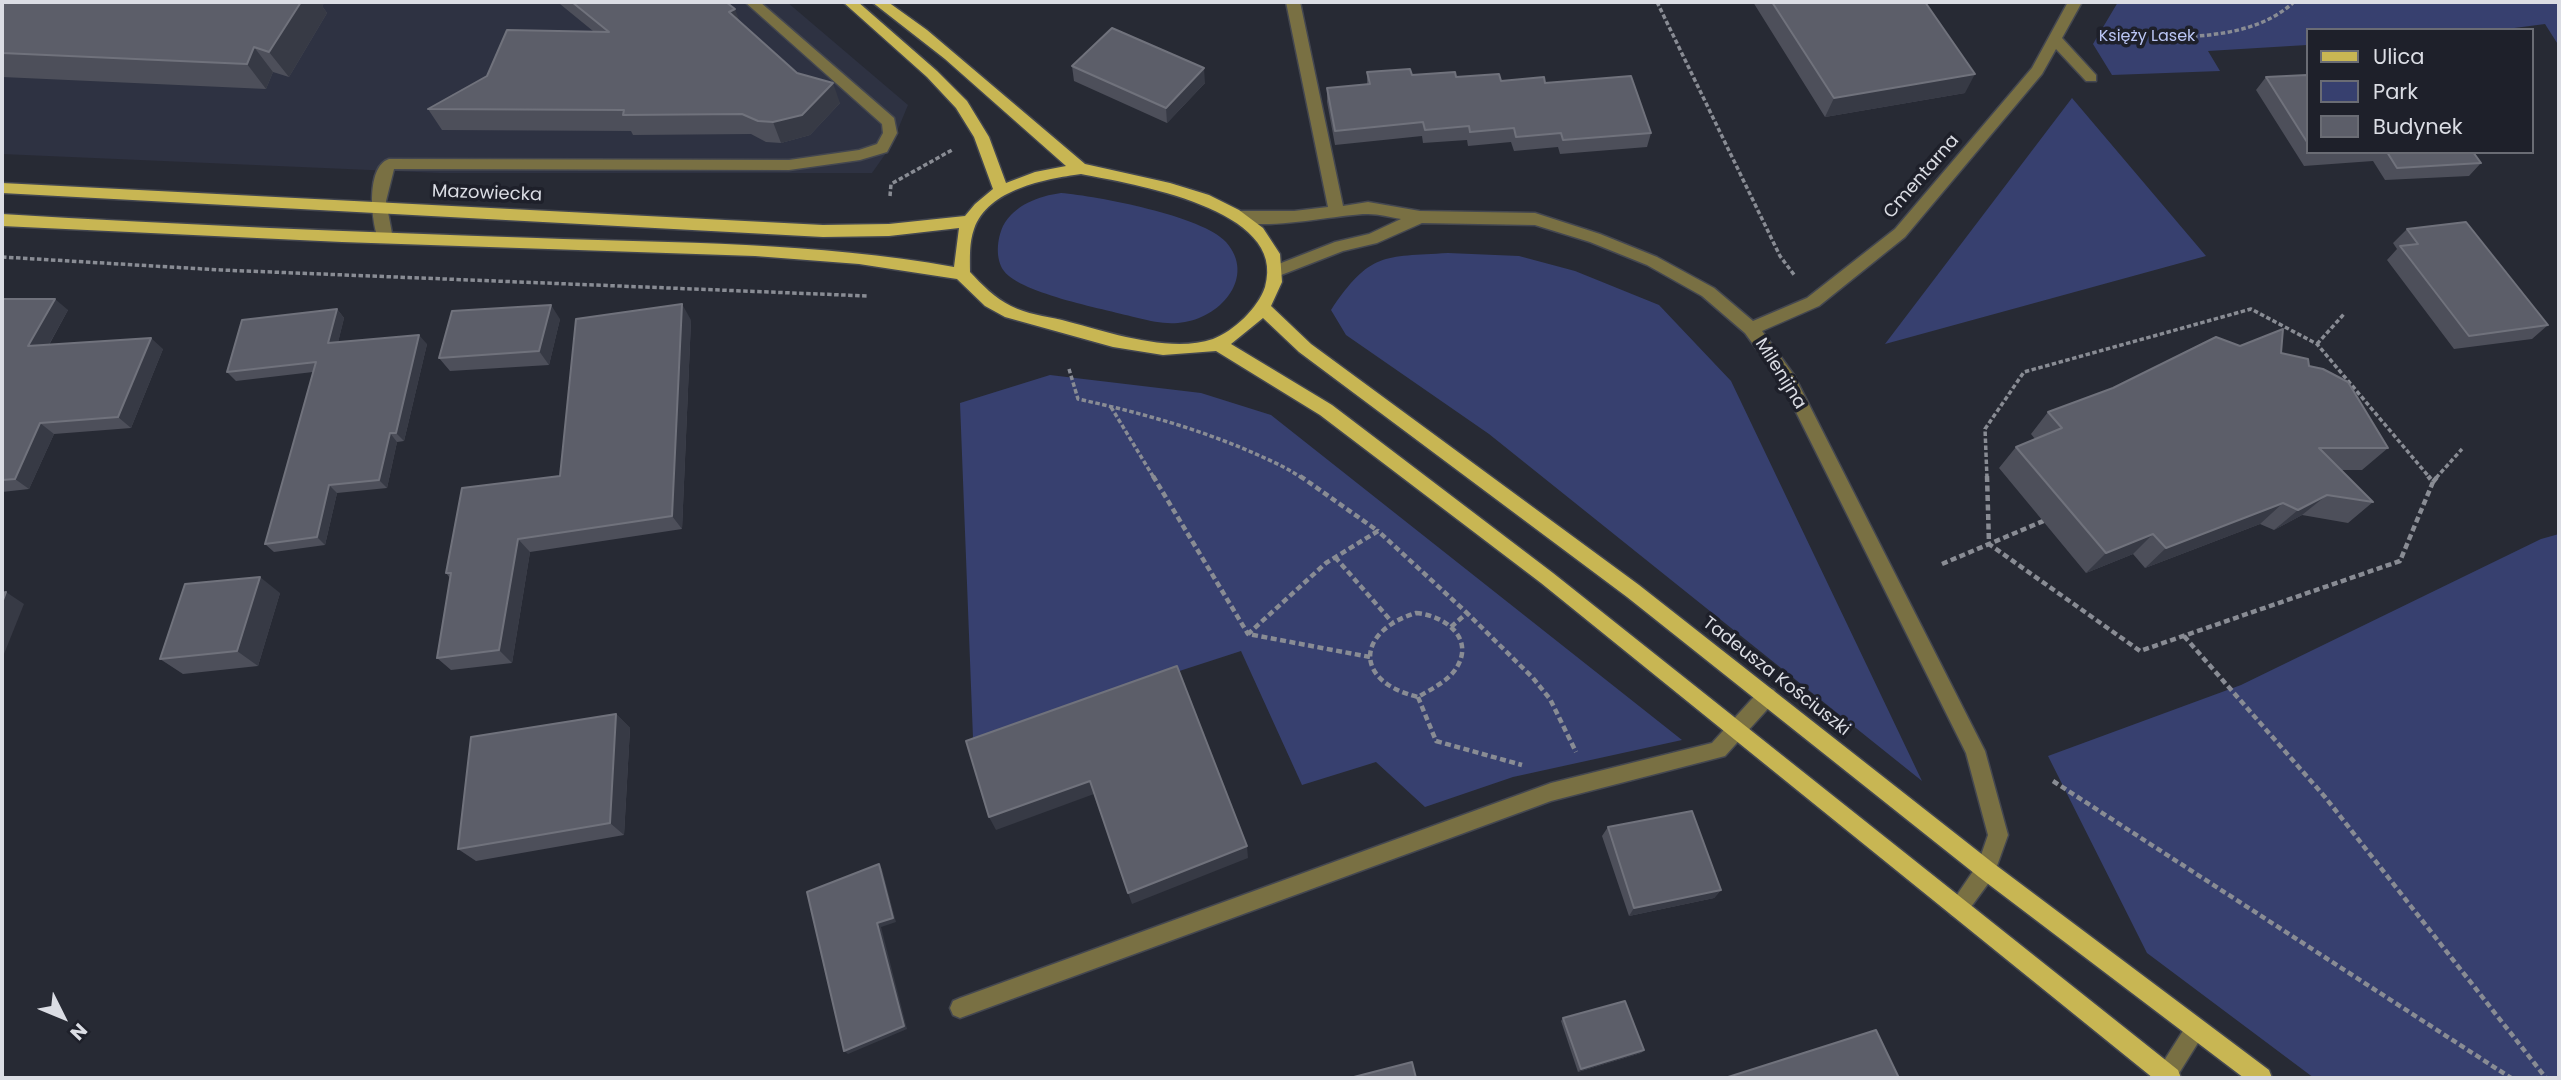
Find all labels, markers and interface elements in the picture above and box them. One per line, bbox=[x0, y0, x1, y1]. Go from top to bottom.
park label: Księży Lasek bbox=[2099, 27, 2195, 47]
legend bbox=[2306, 28, 2533, 154]
text: Ulica bbox=[2373, 42, 2424, 71]
text: Park bbox=[2373, 77, 2418, 106]
text: Budynek bbox=[2373, 112, 2463, 141]
street label: Cmentarna bbox=[1880, 131, 1964, 223]
street label: Mazowiecka bbox=[432, 181, 542, 207]
street label: Milenijna bbox=[1750, 335, 1810, 413]
street label: Tadeusza Kościuszki bbox=[1698, 613, 1854, 741]
north arrow bbox=[28, 982, 98, 1052]
text: N bbox=[64, 1017, 93, 1046]

